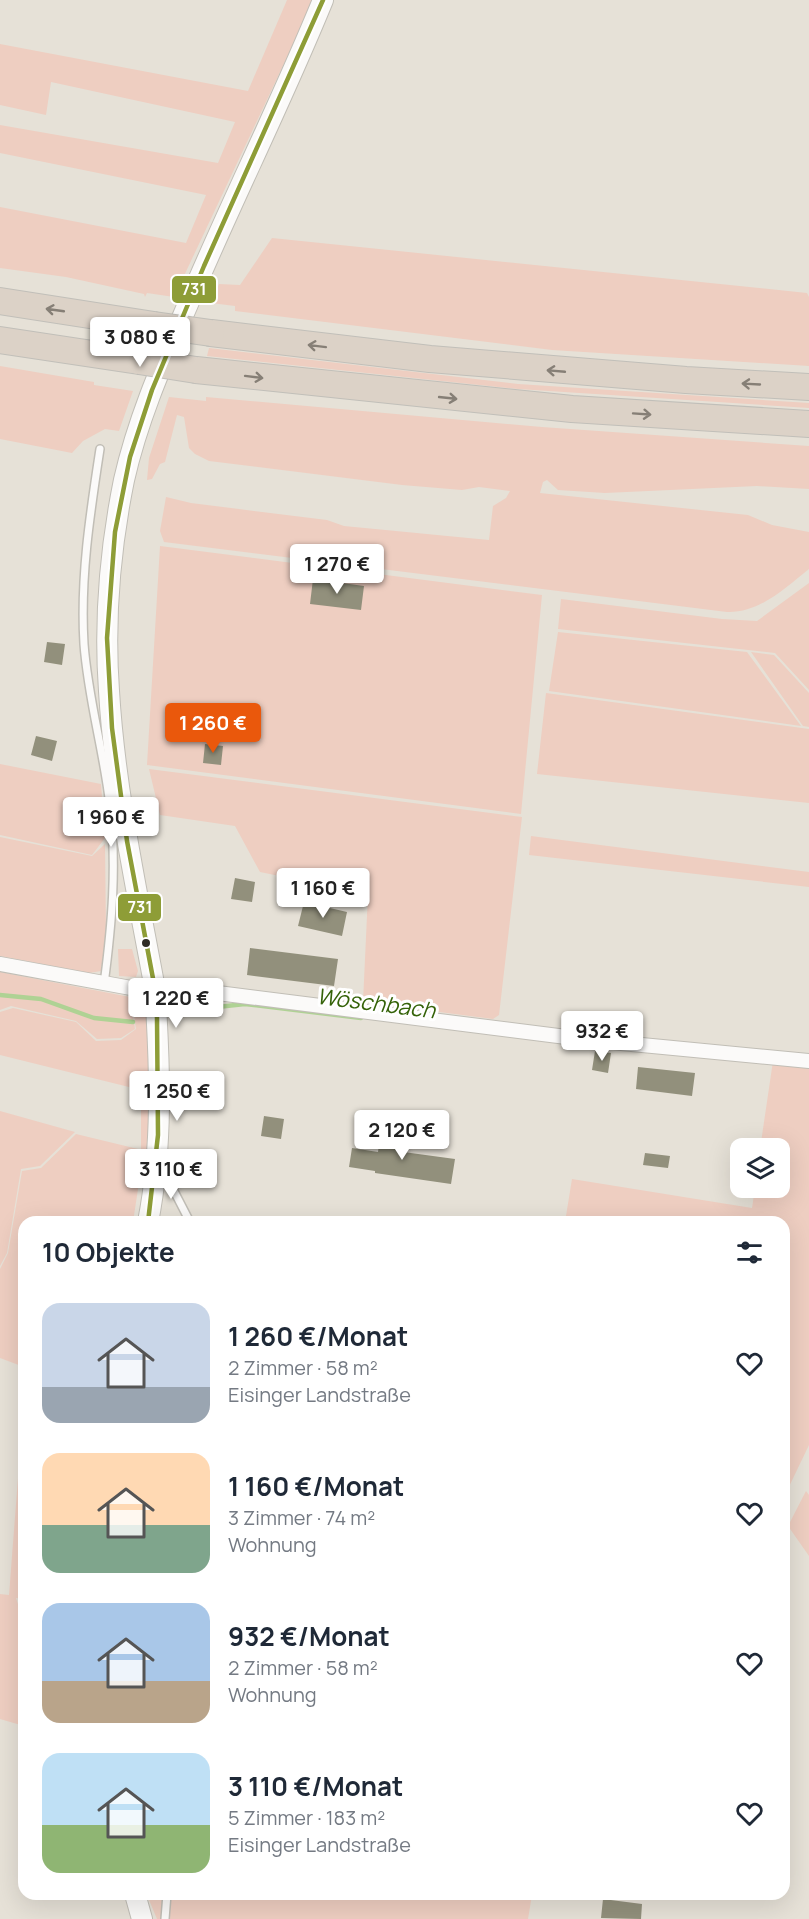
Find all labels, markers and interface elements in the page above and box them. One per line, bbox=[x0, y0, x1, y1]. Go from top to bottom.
line badge: 731 bbox=[171, 275, 217, 304]
text: 731 bbox=[182, 278, 206, 300]
one-way arrow bbox=[45, 305, 65, 316]
pin: 3 080 € bbox=[85, 317, 195, 368]
text: 3 080 € bbox=[104, 323, 176, 350]
one-way arrow bbox=[307, 340, 327, 351]
one-way arrow bbox=[547, 365, 567, 376]
one-way arrow bbox=[244, 372, 263, 383]
one-way arrow bbox=[741, 378, 761, 389]
one-way arrow bbox=[437, 393, 457, 404]
one-way arrow bbox=[632, 409, 652, 420]
pin: 1 270 € bbox=[282, 544, 392, 595]
text: 1 270 € bbox=[304, 550, 370, 577]
pin: 1 260 € bbox=[158, 703, 268, 754]
text: 1 260 € bbox=[179, 709, 247, 736]
pin: 1 960 € bbox=[56, 797, 166, 848]
text: 1 960 € bbox=[77, 803, 145, 830]
pin: 1 160 € bbox=[268, 868, 378, 919]
text: 1 160 € bbox=[291, 874, 355, 901]
line badge: 731 bbox=[117, 893, 162, 922]
text: 731 bbox=[128, 896, 152, 918]
unlabelled marker bbox=[140, 937, 152, 949]
pin: 1 220 € bbox=[121, 978, 231, 1029]
water label: Wöschbach bbox=[315, 981, 438, 1025]
text: 1 220 € bbox=[142, 984, 210, 1011]
pin: 932 € bbox=[560, 1011, 644, 1062]
text: 932 € bbox=[575, 1017, 629, 1044]
pin: 1 250 € bbox=[122, 1071, 232, 1122]
text: 1 250 € bbox=[143, 1077, 211, 1104]
pin: 2 120 € bbox=[347, 1110, 457, 1161]
text: 2 120 € bbox=[368, 1116, 436, 1143]
map controls bbox=[730, 1138, 790, 1198]
button: layers bbox=[730, 1138, 790, 1198]
pin: 3 110 € bbox=[116, 1149, 226, 1200]
text: 3 110 € bbox=[139, 1155, 203, 1182]
text: 10 Objekte bbox=[42, 1234, 175, 1270]
icon: filters bbox=[733, 1236, 766, 1269]
text: 1 260 €/Monat bbox=[228, 1318, 408, 1354]
icon: home bbox=[90, 1327, 162, 1399]
icon: heart bbox=[733, 1347, 766, 1380]
text: 2 Zimmer · 58 m² bbox=[228, 1354, 378, 1381]
text: Eisinger Landstraße bbox=[228, 1381, 411, 1408]
text: 1 160 €/Monat bbox=[228, 1468, 404, 1504]
icon: home bbox=[90, 1477, 162, 1549]
icon: heart bbox=[733, 1497, 766, 1530]
text: 3 Zimmer · 74 m² bbox=[228, 1504, 375, 1531]
text: Wohnung bbox=[228, 1531, 317, 1558]
text: 932 €/Monat bbox=[228, 1618, 390, 1654]
icon: home bbox=[90, 1627, 162, 1699]
icon: heart bbox=[733, 1647, 766, 1680]
text: 2 Zimmer · 58 m² bbox=[228, 1654, 378, 1681]
text: Wohnung bbox=[228, 1681, 317, 1708]
text: 3 110 €/Monat bbox=[228, 1768, 403, 1804]
icon: home bbox=[90, 1777, 162, 1849]
icon: heart bbox=[733, 1797, 766, 1830]
text: 5 Zimmer · 183 m² bbox=[228, 1804, 385, 1831]
text: Eisinger Landstraße bbox=[228, 1831, 411, 1858]

